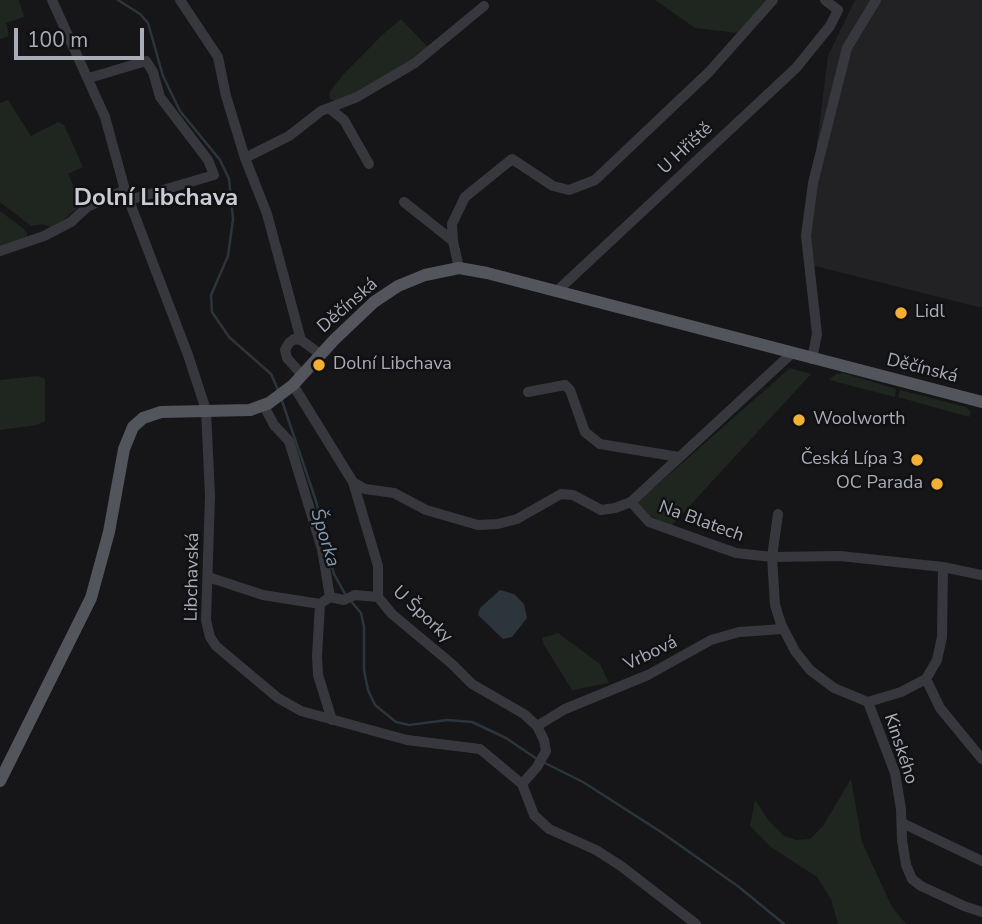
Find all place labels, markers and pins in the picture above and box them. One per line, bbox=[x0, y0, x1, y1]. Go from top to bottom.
place label: Lidl bbox=[915, 302, 945, 324]
marker: Lidl bbox=[893, 305, 909, 321]
place label: Dolní Libchava bbox=[333, 354, 452, 376]
marker: Dolní Libchava bbox=[311, 357, 327, 373]
place label: Woolworth bbox=[813, 409, 905, 431]
marker: Woolworth bbox=[791, 412, 807, 428]
place label: Česká Lípa 3 bbox=[801, 449, 903, 471]
marker: Česká Lípa 3 bbox=[909, 452, 925, 468]
place label: OC Parada bbox=[836, 473, 923, 495]
marker: OC Parada bbox=[929, 476, 945, 492]

